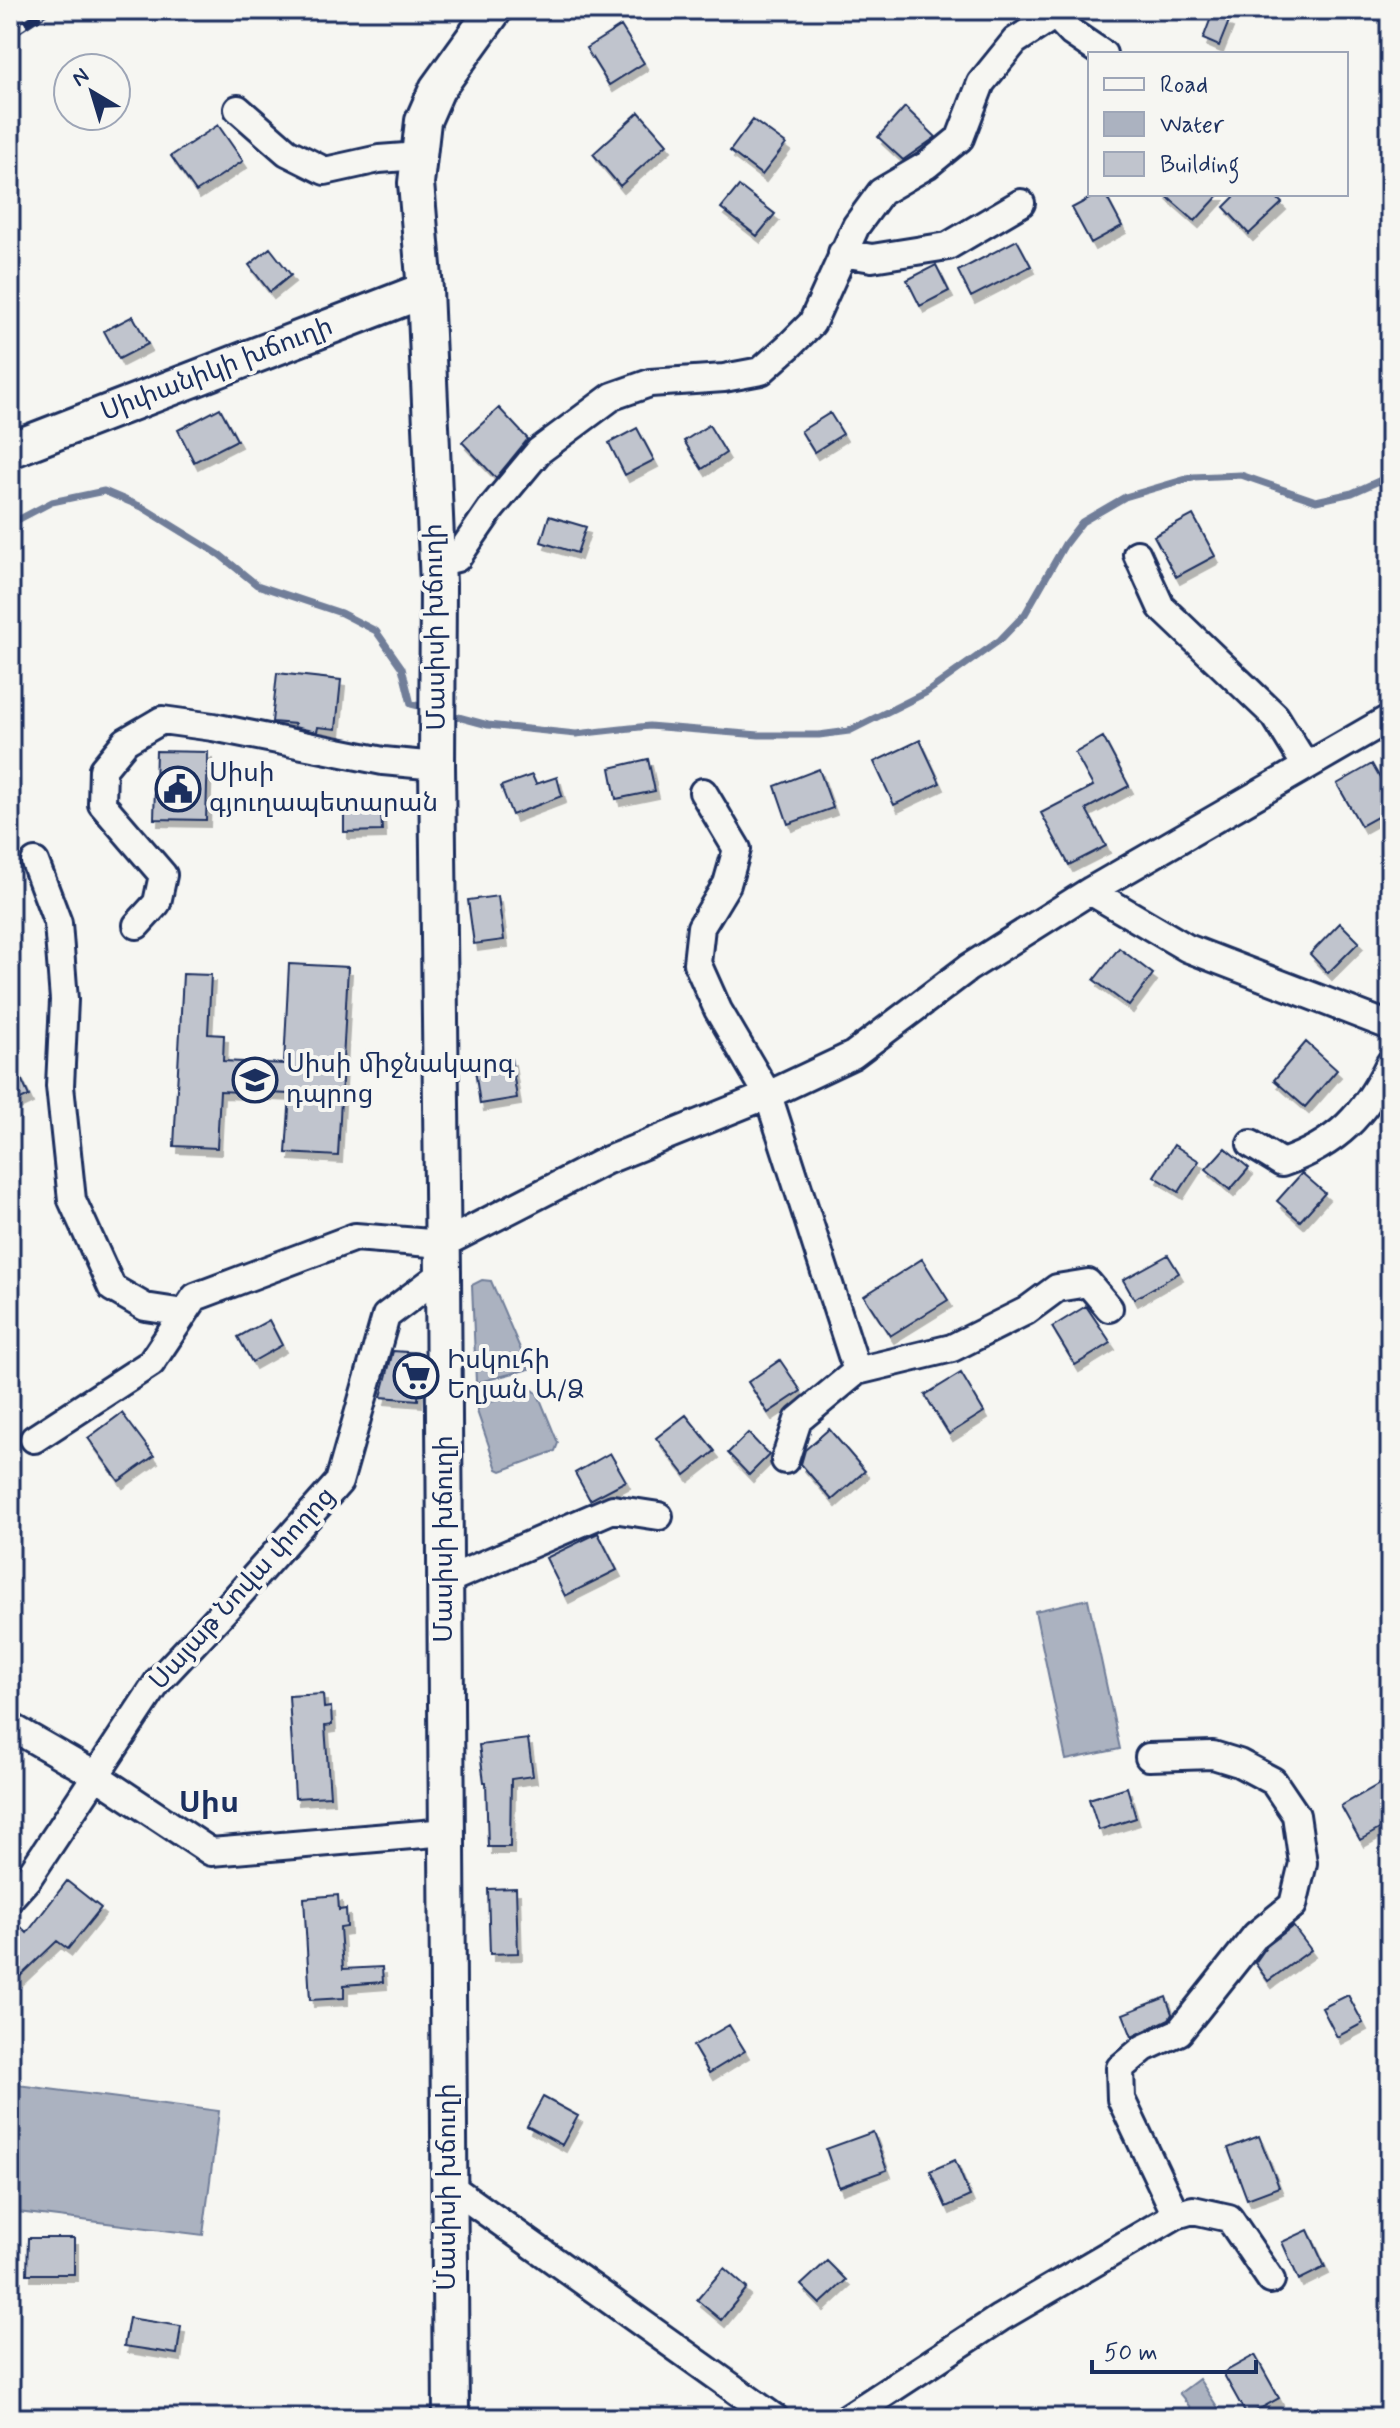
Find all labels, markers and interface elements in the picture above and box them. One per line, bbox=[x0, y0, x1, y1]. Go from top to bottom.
north arrow bbox=[52, 52, 132, 132]
legend bbox=[1088, 52, 1348, 196]
text: N bbox=[67, 62, 95, 93]
text: Road bbox=[1160, 70, 1208, 101]
text: Water bbox=[1160, 110, 1225, 141]
text: Building bbox=[1160, 150, 1240, 184]
street label: Սիփանիկի խճուղի bbox=[96, 310, 338, 430]
street label: Մասիսի խճուղի bbox=[417, 523, 455, 731]
place label: Սիսի գյուղապետարան bbox=[209, 757, 438, 821]
public building icon: Սիսի գյուղապետարան bbox=[154, 765, 202, 813]
place label: Սիսի միջնակարգ դպրոց bbox=[286, 1048, 515, 1112]
school or university icon: Սիսի միջնակարգ դպրոց bbox=[231, 1056, 279, 1104]
place label: Իսկուհի Եղյան Ա/Ձ bbox=[447, 1344, 585, 1408]
supermarket icon: Իսկուհի Եղյան Ա/Ձ bbox=[392, 1352, 440, 1400]
street label: Մասիսի խճուղի bbox=[428, 1435, 462, 1643]
street label: Սայաթ Նովա փողոց bbox=[143, 1480, 343, 1698]
district label: Սիս bbox=[179, 1784, 239, 1823]
street label: Մասիսի խճուղի bbox=[431, 2083, 465, 2291]
scale bar bbox=[1092, 2324, 1256, 2374]
text: 50 m bbox=[1104, 2338, 1158, 2369]

